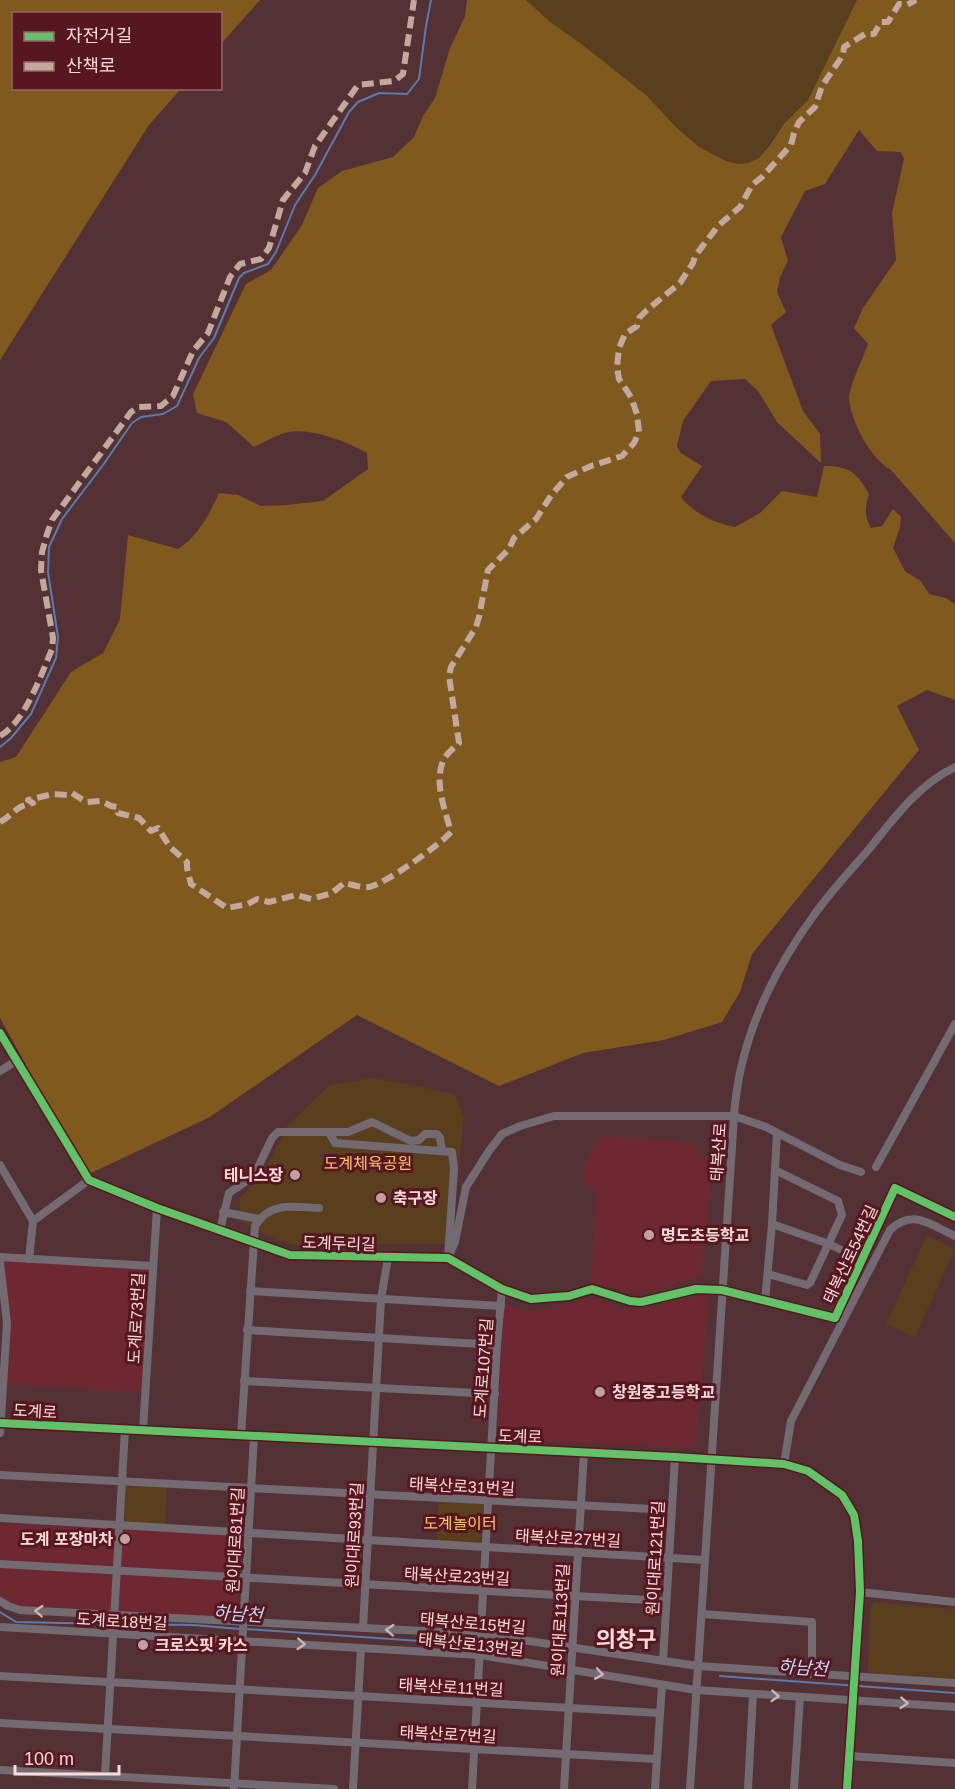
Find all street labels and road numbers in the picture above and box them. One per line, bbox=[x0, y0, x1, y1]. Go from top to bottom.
street label: 태복산로 bbox=[708, 1122, 729, 1182]
street label: 태복산로54번길 bbox=[820, 1203, 881, 1306]
street label: 도계두리길 bbox=[302, 1234, 376, 1253]
street label: 도계로73번길 bbox=[126, 1272, 147, 1364]
street label: 도계로107번길 bbox=[472, 1317, 495, 1419]
street label: 도계로 bbox=[12, 1402, 58, 1421]
street label: 도계로 bbox=[498, 1427, 543, 1446]
street label: 태복산로31번길 bbox=[409, 1475, 515, 1498]
street label: 원이대로93번길 bbox=[343, 1482, 366, 1588]
street label: 원이대로81번길 bbox=[224, 1487, 247, 1593]
street label: 원이대로121번길 bbox=[644, 1500, 667, 1616]
street label: 태복산로27번길 bbox=[515, 1527, 621, 1550]
street label: 원이대로113번길 bbox=[549, 1563, 572, 1677]
street label: 태복산로23번길 bbox=[404, 1565, 510, 1588]
street label: 태복산로15번길 bbox=[419, 1610, 527, 1637]
street label: 도계로18번길 bbox=[76, 1611, 168, 1632]
street label: 태복산로13번길 bbox=[417, 1630, 525, 1658]
street label: 태복산로11번길 bbox=[398, 1676, 504, 1699]
street label: 태복산로7번길 bbox=[399, 1723, 497, 1746]

